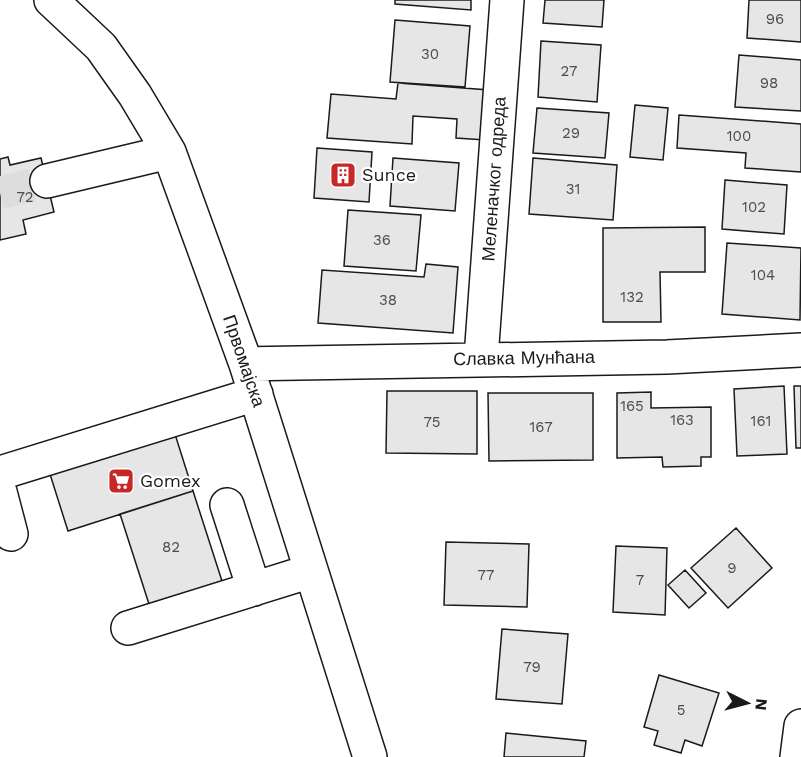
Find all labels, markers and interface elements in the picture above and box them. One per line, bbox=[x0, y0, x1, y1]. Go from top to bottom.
house number: 96 bbox=[766, 10, 784, 28]
house number: 30 bbox=[421, 45, 439, 63]
house number: 27 bbox=[561, 62, 577, 80]
house number: 98 bbox=[760, 74, 778, 92]
street label: Меленачког одреда bbox=[477, 95, 510, 262]
house number: 29 bbox=[562, 124, 580, 142]
house number: 100 bbox=[727, 127, 751, 145]
building icon: Sunce bbox=[328, 160, 358, 190]
place label: Sunce bbox=[362, 164, 416, 185]
house number: 31 bbox=[566, 180, 580, 198]
house number: 72 bbox=[16, 188, 34, 206]
house number: 102 bbox=[742, 198, 766, 216]
house number: 36 bbox=[373, 231, 391, 249]
house number: 104 bbox=[751, 266, 775, 284]
house number: 132 bbox=[620, 288, 644, 306]
house number: 38 bbox=[379, 291, 397, 309]
street label: Првомајска bbox=[219, 312, 270, 411]
street label: Славка Мунћана bbox=[453, 346, 596, 369]
house number: 165 bbox=[620, 397, 644, 415]
house number: 163 bbox=[670, 411, 694, 429]
house number: 161 bbox=[751, 412, 771, 430]
house number: 75 bbox=[423, 413, 441, 431]
house number: 167 bbox=[529, 418, 553, 436]
supermarket icon: Gomex bbox=[106, 466, 136, 496]
place label: Gomex bbox=[140, 470, 201, 491]
house number: 82 bbox=[162, 538, 180, 556]
house number: 9 bbox=[727, 559, 737, 577]
house number: 77 bbox=[478, 566, 494, 584]
house number: 7 bbox=[636, 571, 644, 589]
house number: 79 bbox=[523, 658, 541, 676]
north arrow bbox=[717, 673, 777, 733]
text: N bbox=[751, 698, 771, 711]
house number: 5 bbox=[677, 701, 685, 719]

